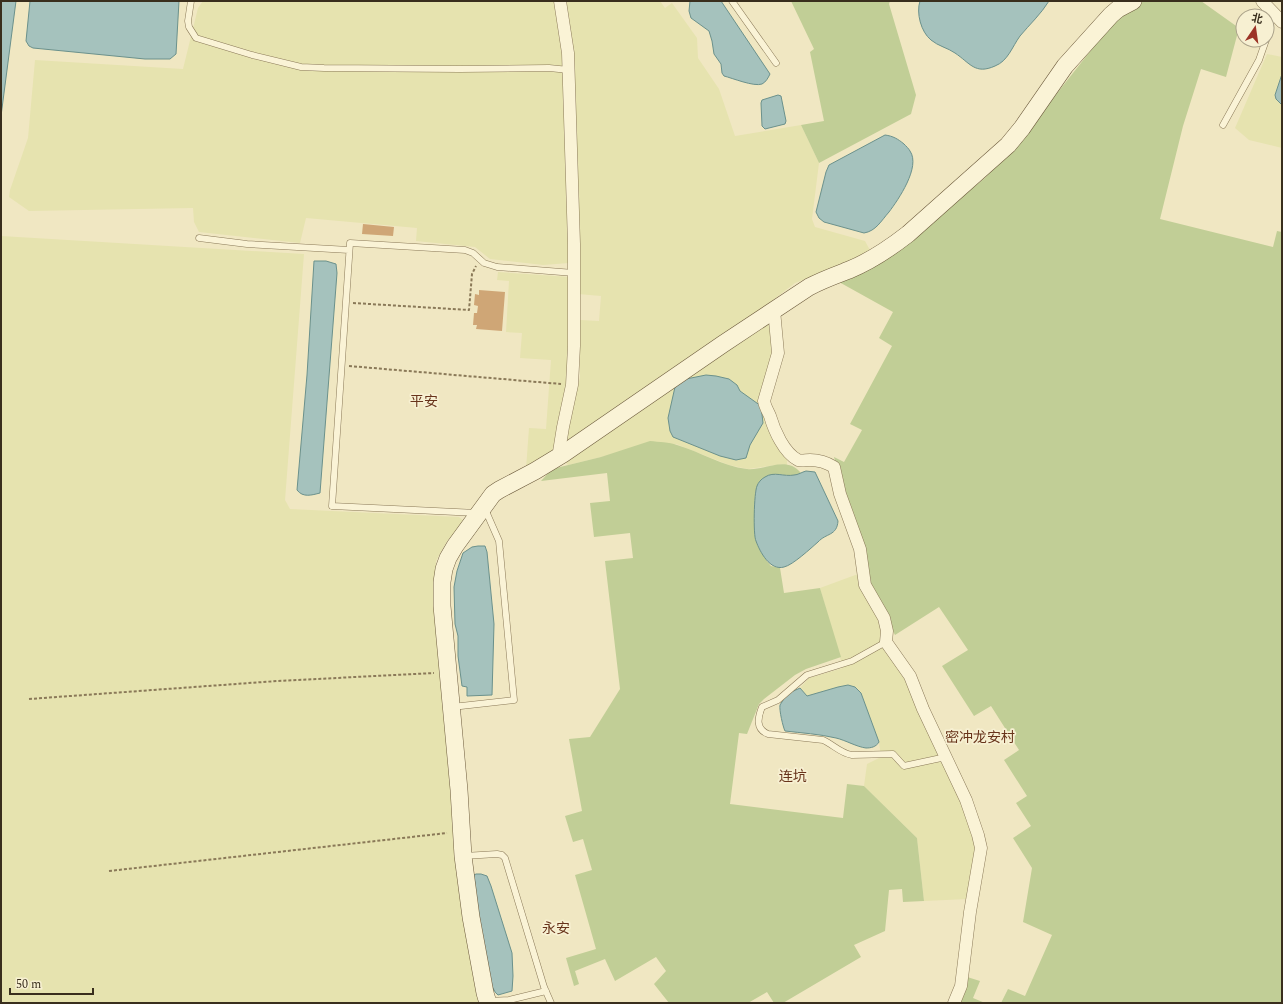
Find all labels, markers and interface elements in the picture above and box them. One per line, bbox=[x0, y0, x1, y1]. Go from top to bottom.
north arrow bbox=[1235, 8, 1275, 48]
text: 北 bbox=[1250, 9, 1264, 28]
district label: 平安 bbox=[410, 391, 438, 412]
district label: 密冲龙安村 bbox=[945, 727, 1015, 748]
district label: 连坑 bbox=[779, 766, 807, 787]
district label: 永安 bbox=[542, 918, 570, 939]
scale bar bbox=[10, 970, 93, 996]
text: 50 m bbox=[16, 975, 41, 994]

